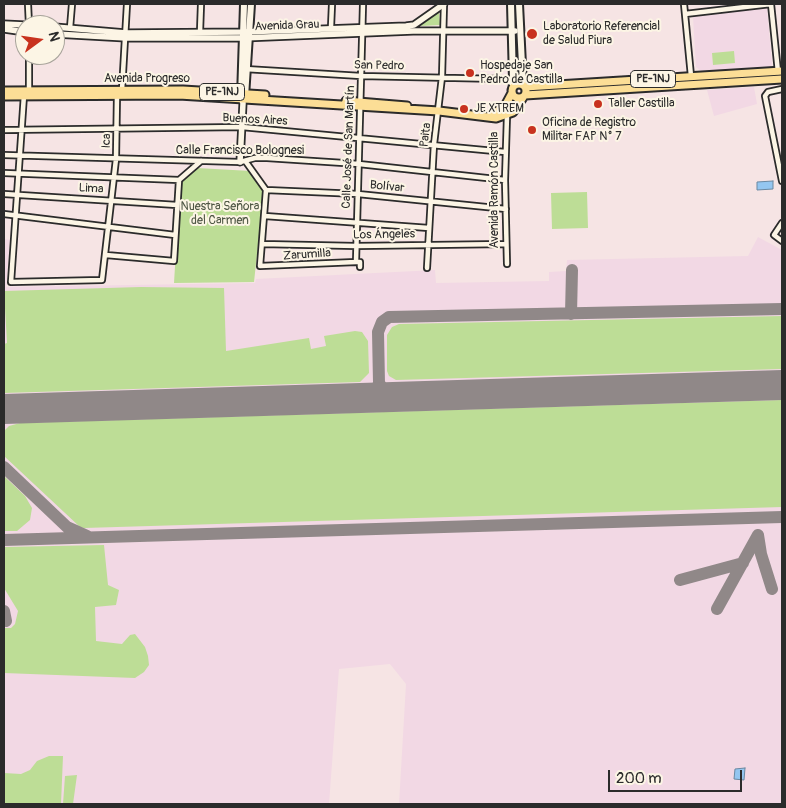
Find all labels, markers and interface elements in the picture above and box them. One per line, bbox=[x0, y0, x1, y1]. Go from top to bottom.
north arrow bbox=[15, 15, 65, 65]
street label: Avenida Grau bbox=[254, 18, 320, 34]
place label: Laboratorio Referencial de Salud Piura bbox=[543, 20, 660, 48]
marker: Laboratorio Referencial de Salud Piura bbox=[525, 27, 539, 41]
text: N bbox=[45, 30, 63, 43]
street label: San Pedro bbox=[354, 58, 404, 74]
place label: Hospedaje San Pedro de Castilla bbox=[480, 59, 563, 87]
marker: Hospedaje San Pedro de Castilla bbox=[464, 67, 476, 79]
road number: PE-1NJ bbox=[630, 70, 676, 88]
street label: Avenida Progreso bbox=[104, 72, 190, 86]
road number: PE-1NJ bbox=[200, 84, 244, 100]
street label: Calle José de San Martín bbox=[340, 85, 358, 209]
place label: Taller Castilla bbox=[608, 97, 675, 111]
marker: Taller Castilla bbox=[592, 98, 604, 110]
place label: JE XTREM bbox=[474, 102, 524, 116]
marker: JE XTREM bbox=[458, 103, 470, 115]
street label: Buenos Aires bbox=[222, 111, 288, 129]
place label: Oficina de Registro Militar FAP N° 7 bbox=[542, 116, 636, 144]
street label: Paita bbox=[417, 122, 435, 148]
marker: Oficina de Registro Militar FAP N° 7 bbox=[526, 124, 538, 136]
street label: Avenida Ramón Castilla bbox=[488, 132, 502, 248]
street label: Ica bbox=[100, 133, 114, 149]
street label: Calle Francisco Bolognesi bbox=[176, 144, 304, 158]
street label: Bolívar bbox=[369, 178, 405, 196]
street label: Lima bbox=[78, 181, 104, 197]
park label: Nuestra Señora del Carmen bbox=[181, 200, 259, 228]
street label: Los Ángeles bbox=[353, 227, 415, 243]
street label: Zarumilla bbox=[283, 246, 331, 264]
scale bar bbox=[611, 760, 745, 792]
text: 200 m bbox=[616, 769, 661, 788]

